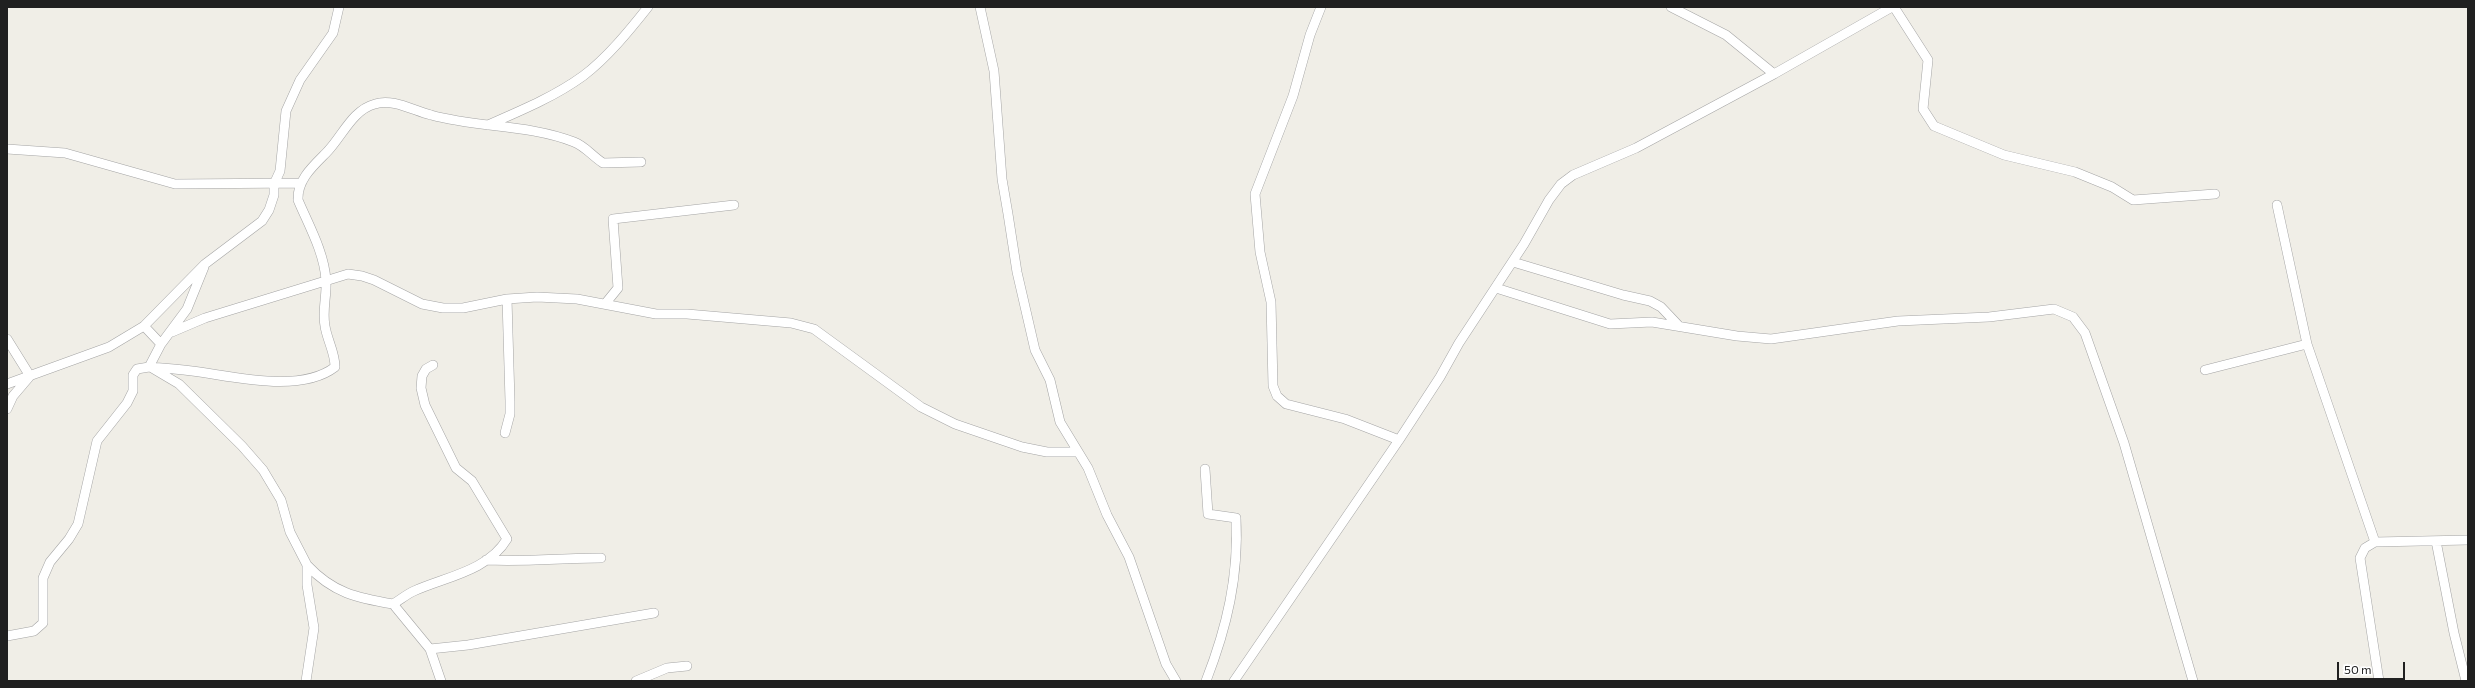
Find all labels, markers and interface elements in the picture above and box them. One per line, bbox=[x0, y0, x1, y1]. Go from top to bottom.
scale bar bbox=[2339, 654, 2407, 680]
text: 50 m bbox=[2344, 662, 2372, 676]

